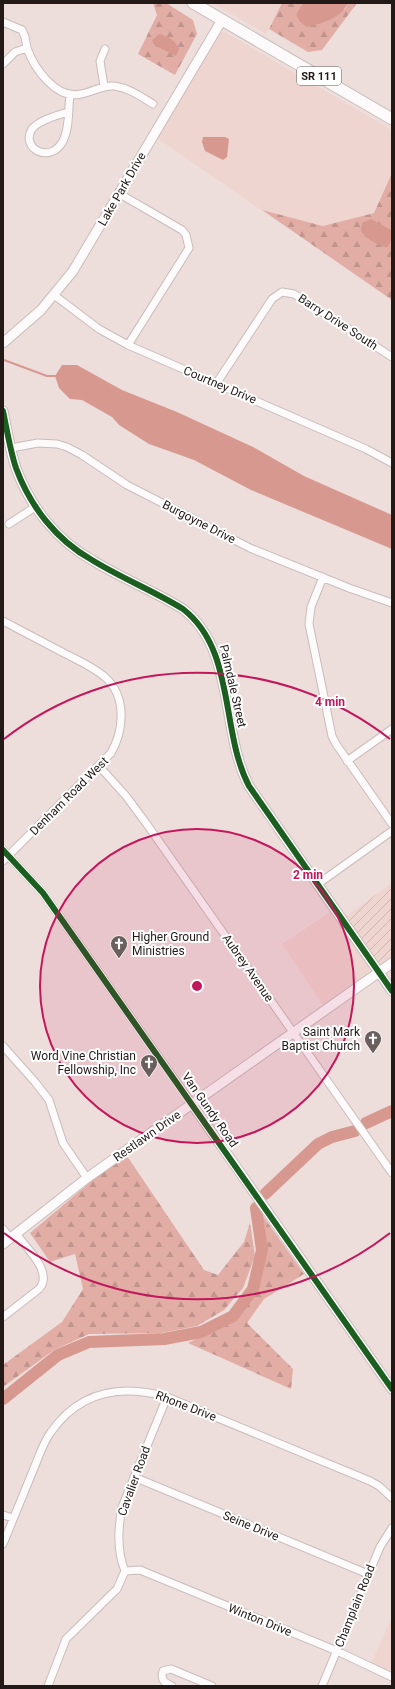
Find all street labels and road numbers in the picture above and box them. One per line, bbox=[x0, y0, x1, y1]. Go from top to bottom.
road number: SR 111 bbox=[297, 67, 341, 85]
street label: Lake Park Drive bbox=[95, 150, 149, 228]
street label: Barry Drive South bbox=[296, 291, 380, 353]
street label: Courtney Drive bbox=[181, 363, 259, 407]
street label: Burgoyne Drive bbox=[160, 498, 238, 546]
street label: Palmdale Street bbox=[217, 643, 249, 729]
street label: Denham Road West bbox=[27, 754, 111, 838]
street label: Aubrey Avenue bbox=[220, 932, 276, 1004]
street label: Van Gundy Road bbox=[179, 1070, 241, 1150]
street label: Restlawn Drive bbox=[111, 1108, 183, 1164]
street label: Rhone Drive bbox=[154, 1388, 218, 1424]
street label: Cavalier Road bbox=[115, 1444, 153, 1518]
street label: Seine Drive bbox=[221, 1508, 281, 1544]
street label: Champlain Road bbox=[332, 1563, 378, 1649]
street label: Winton Drive bbox=[226, 1601, 294, 1639]

